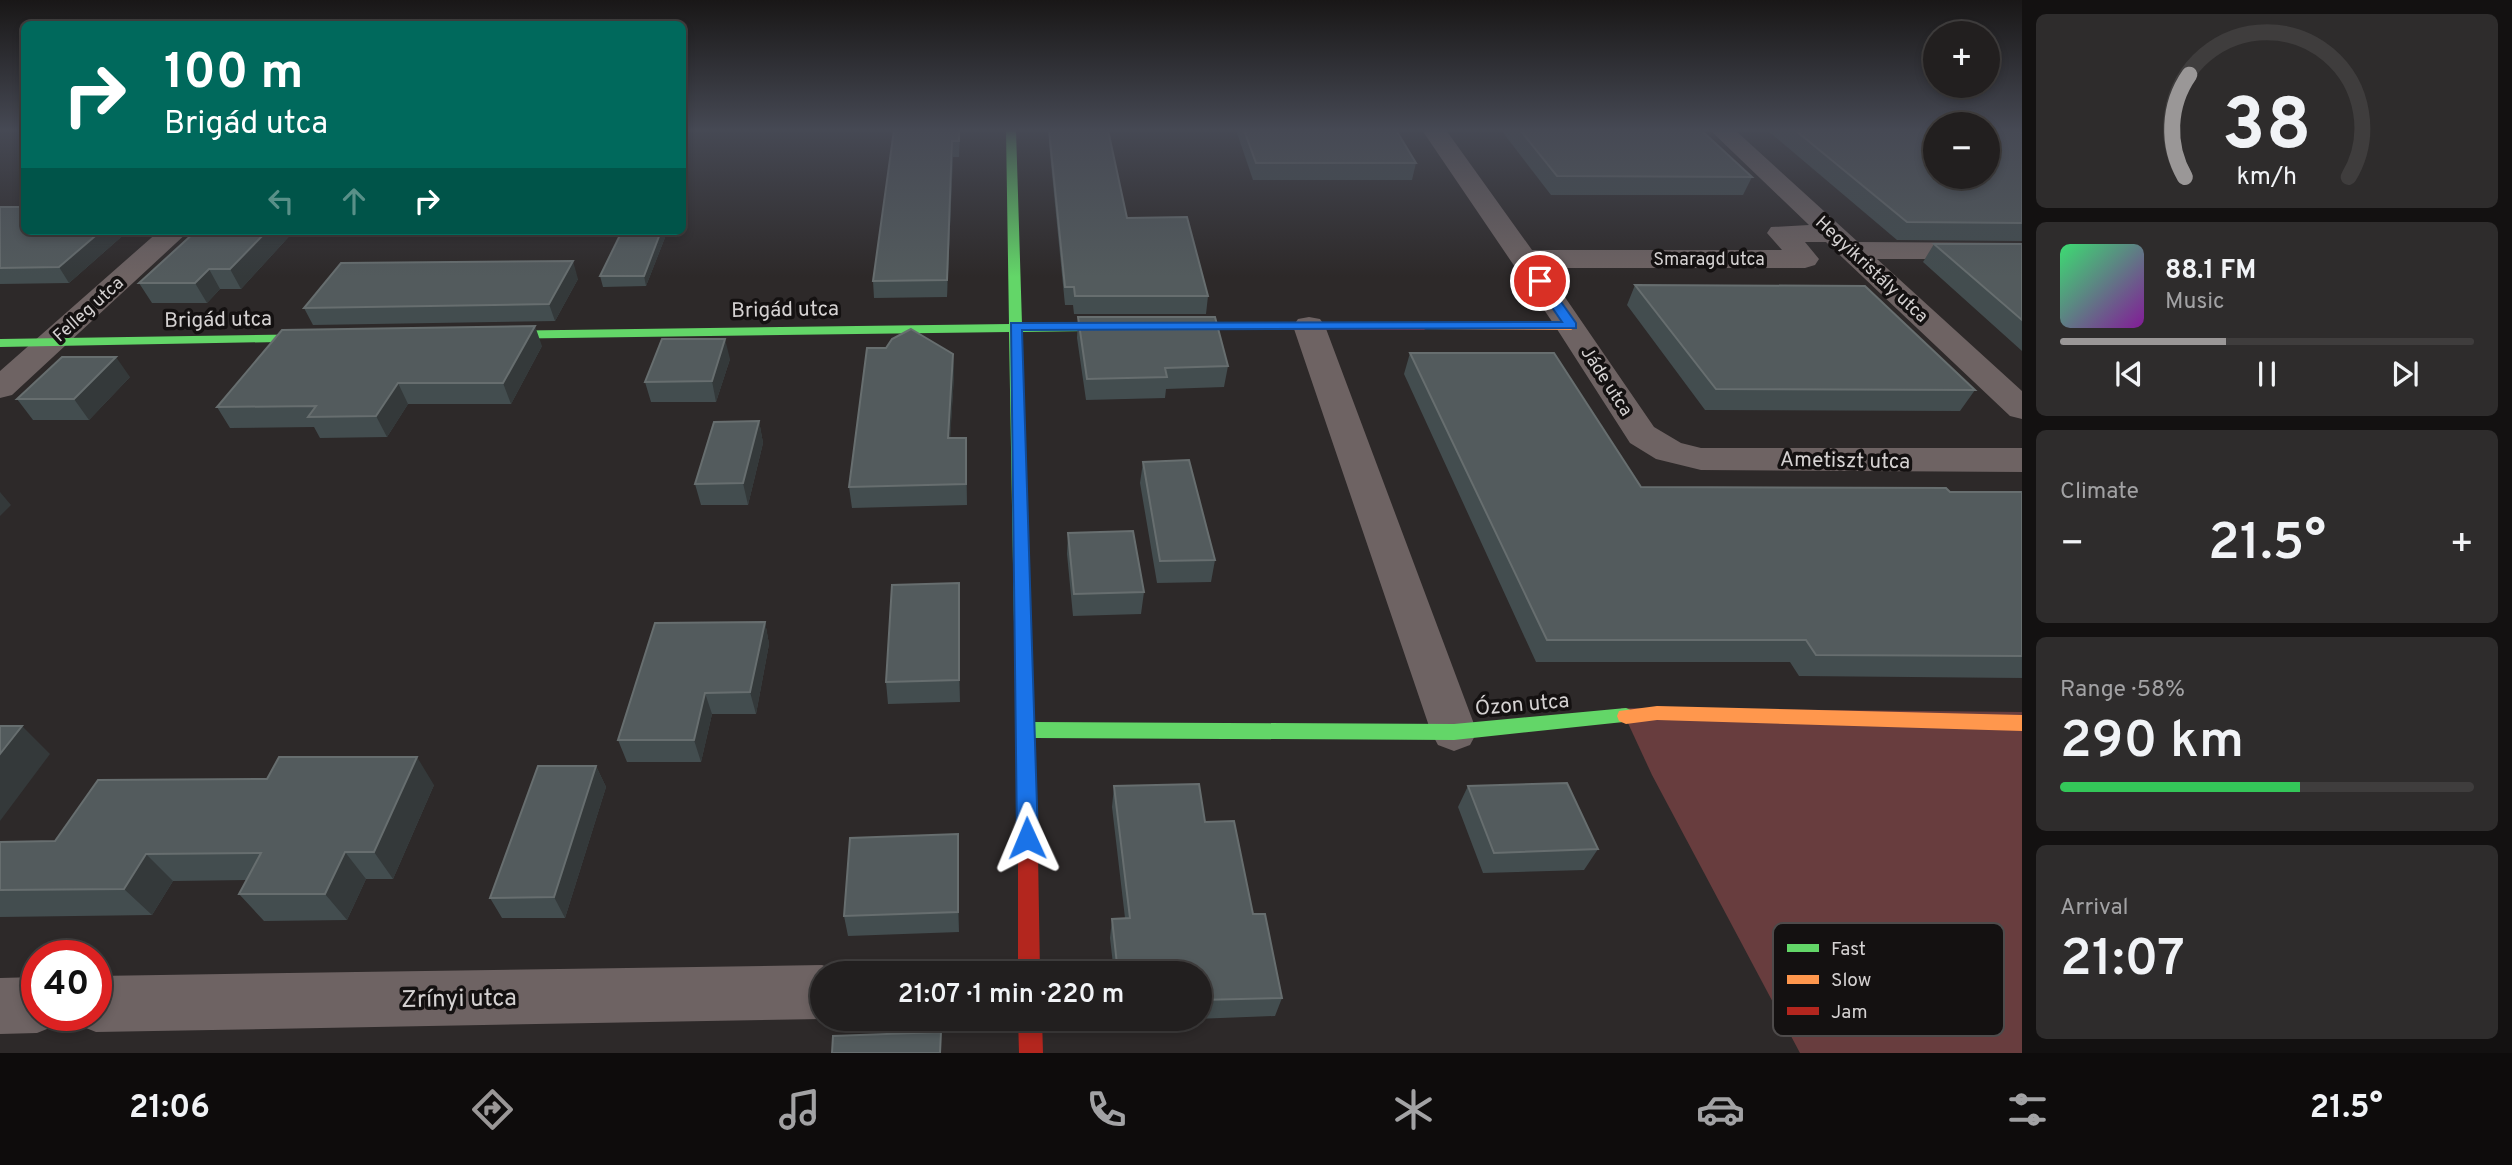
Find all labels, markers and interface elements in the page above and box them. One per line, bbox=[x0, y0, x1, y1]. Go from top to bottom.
map controls bbox=[1923, 21, 2000, 189]
button: + bbox=[1923, 21, 2000, 98]
text: 100 m bbox=[164, 44, 303, 106]
icon: right bbox=[49, 49, 140, 140]
text: 38 bbox=[2222, 83, 2312, 175]
text: Brigád utca bbox=[164, 105, 328, 145]
button: − bbox=[1923, 112, 2000, 189]
text: km/h bbox=[2237, 162, 2297, 194]
icon: left bbox=[262, 182, 300, 220]
icon: ahead bbox=[335, 182, 373, 220]
icon: right bbox=[408, 182, 446, 220]
street label: Hegyikristály utca bbox=[1810, 212, 1932, 328]
street label: Smaragd utca bbox=[1653, 249, 1765, 272]
pin bbox=[1510, 251, 1570, 311]
text: 88.1 FM bbox=[2165, 255, 2256, 288]
icon: arrive bbox=[1521, 262, 1559, 300]
street label: Felleg utca bbox=[49, 272, 129, 348]
text: Music bbox=[2165, 288, 2225, 317]
street label: Brigád utca bbox=[731, 296, 839, 325]
street label: Brigád utca bbox=[164, 306, 272, 335]
street label: Jáde utca bbox=[1575, 343, 1637, 421]
icon: previous bbox=[2110, 355, 2148, 393]
icon: pause bbox=[2248, 355, 2286, 393]
icon: next bbox=[2386, 355, 2424, 393]
street label: Ametiszt utca bbox=[1780, 447, 1910, 476]
text: Climate bbox=[2060, 478, 2139, 507]
text: 21.5° bbox=[2208, 512, 2326, 578]
text: − bbox=[2060, 521, 2085, 570]
text: + bbox=[2449, 521, 2474, 570]
text: Range · 58% bbox=[2060, 676, 2185, 705]
street label: Ózon utca bbox=[1474, 687, 1570, 723]
text: 290 km bbox=[2060, 710, 2244, 776]
position arrow bbox=[990, 801, 1064, 875]
text: Arrival bbox=[2060, 894, 2129, 923]
legend bbox=[1773, 923, 2004, 1036]
text: 21:07 bbox=[2060, 928, 2185, 994]
text: Fast bbox=[1831, 938, 1866, 962]
speed limit sign: 40 bbox=[21, 940, 112, 1031]
text: Slow bbox=[1831, 969, 1871, 993]
text: 21:07 · 1 min · 220 m bbox=[898, 979, 1124, 1012]
street label: Zrínyi utca bbox=[401, 984, 517, 1016]
text: Jam bbox=[1831, 1001, 1868, 1025]
icon: directions bbox=[468, 1085, 517, 1134]
icon: music bbox=[775, 1085, 824, 1134]
icon: phone bbox=[1082, 1085, 1131, 1134]
icon: climate bbox=[1389, 1085, 1438, 1134]
icon: car bbox=[1696, 1085, 1745, 1134]
icon: filters bbox=[2003, 1085, 2052, 1134]
text: 21:06 bbox=[129, 1089, 210, 1129]
text: 21.5° bbox=[2310, 1089, 2383, 1129]

